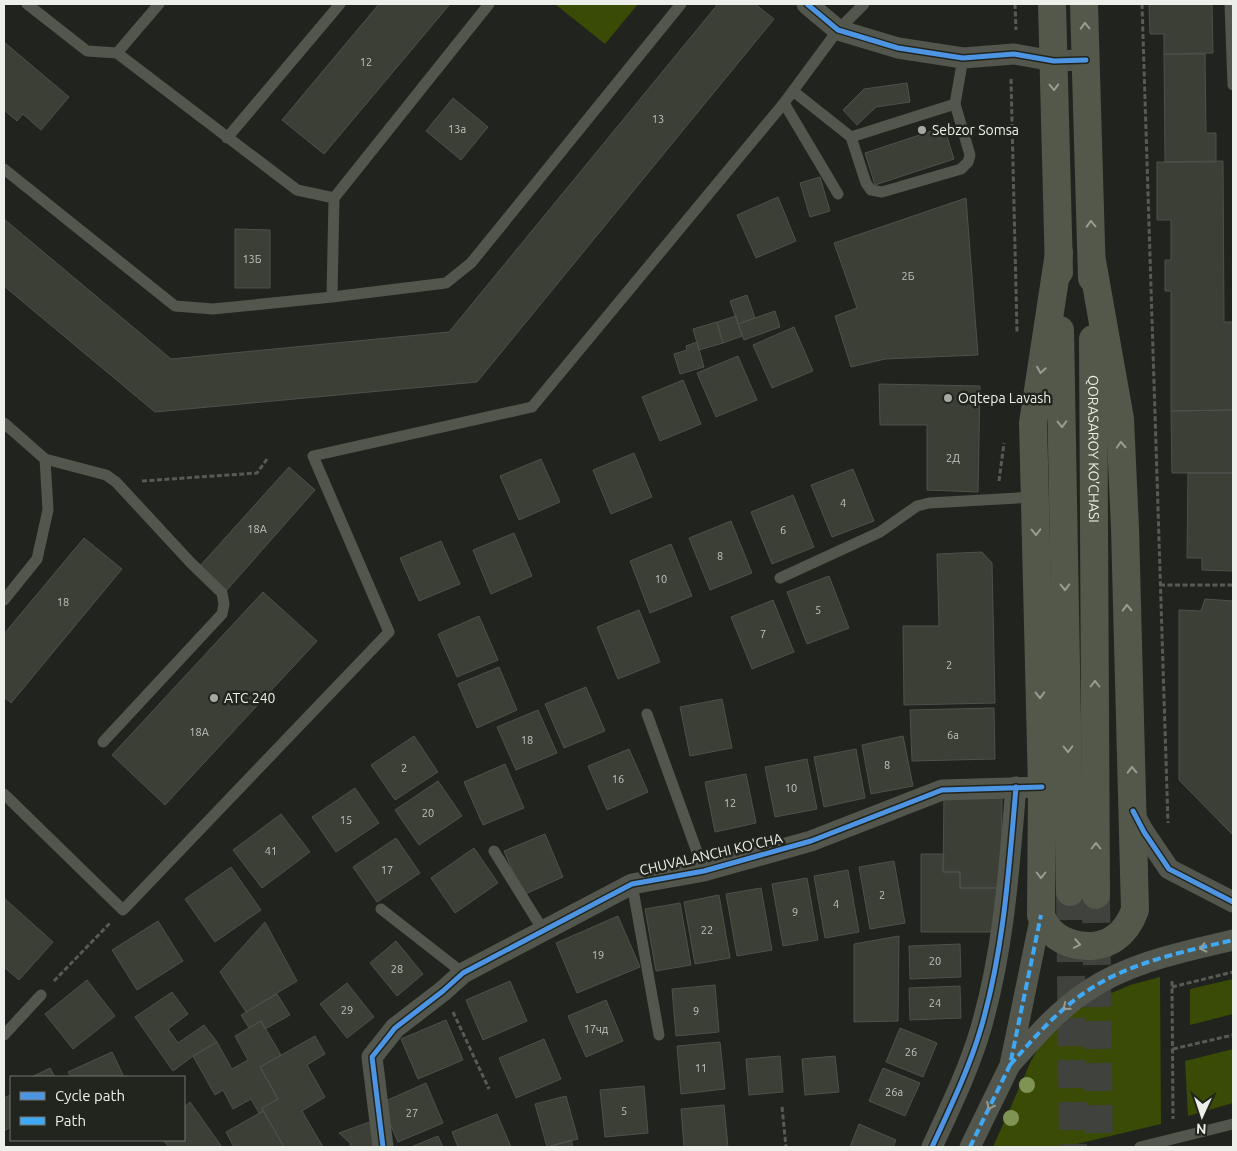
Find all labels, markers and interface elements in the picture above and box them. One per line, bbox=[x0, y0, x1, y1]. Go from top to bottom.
one-way arrow bbox=[1080, 22, 1090, 30]
house number: 12 bbox=[360, 56, 372, 68]
one-way arrow bbox=[1049, 84, 1060, 92]
house number: 13 bbox=[652, 113, 664, 125]
place label: Sebzor Somsa bbox=[932, 122, 1019, 138]
house number: 13а bbox=[448, 123, 466, 135]
marker: Sebzor Somsa bbox=[916, 124, 928, 136]
one-way arrow bbox=[1086, 219, 1097, 227]
house number: 13Б bbox=[242, 253, 262, 265]
house number: 2Б bbox=[902, 270, 915, 282]
one-way arrow bbox=[1036, 367, 1047, 375]
street label: QORASAROY KO'CHASI bbox=[1085, 375, 1102, 523]
place label: Oqtepa Lavash bbox=[958, 390, 1051, 406]
marker: Oqtepa Lavash bbox=[942, 392, 954, 404]
one-way arrow bbox=[1057, 420, 1067, 428]
one-way arrow bbox=[1116, 441, 1127, 449]
house number: 2Д bbox=[946, 452, 960, 464]
house number: 4 bbox=[840, 497, 846, 509]
house number: 18А bbox=[247, 523, 268, 535]
house number: 6 bbox=[780, 524, 786, 536]
one-way arrow bbox=[1030, 528, 1041, 536]
house number: 8 bbox=[717, 550, 723, 562]
house number: 10 bbox=[655, 573, 667, 585]
one-way arrow bbox=[1060, 583, 1070, 591]
house number: 18 bbox=[57, 596, 69, 608]
one-way arrow bbox=[1122, 603, 1133, 611]
house number: 5 bbox=[815, 604, 821, 616]
house number: 7 bbox=[760, 628, 766, 640]
house number: 2 bbox=[946, 659, 952, 671]
one-way arrow bbox=[1090, 679, 1100, 687]
place label: АТС 240 bbox=[224, 690, 276, 706]
one-way arrow bbox=[1035, 691, 1045, 699]
marker: АТС 240 bbox=[208, 692, 220, 704]
house number: 18А bbox=[189, 726, 210, 738]
house number: 6a bbox=[947, 729, 959, 741]
house number: 18 bbox=[521, 734, 533, 746]
one-way arrow bbox=[1062, 745, 1073, 753]
house number: 8 bbox=[884, 759, 890, 771]
house number: 2 bbox=[401, 762, 407, 774]
one-way arrow bbox=[1126, 766, 1137, 774]
house number: 16 bbox=[612, 773, 624, 785]
house number: 10 bbox=[785, 782, 797, 794]
house number: 12 bbox=[724, 797, 736, 809]
house number: 20 bbox=[422, 807, 434, 819]
house number: 15 bbox=[340, 814, 352, 826]
street label: CHUVALANCHI KO'CHA bbox=[638, 830, 784, 878]
one-way arrow bbox=[1091, 842, 1101, 850]
house number: 41 bbox=[265, 845, 277, 857]
house number: 17 bbox=[381, 864, 393, 876]
one-way arrow bbox=[1036, 871, 1046, 879]
house number: 2 bbox=[879, 889, 885, 901]
house number: 4 bbox=[833, 898, 839, 910]
house number: 9 bbox=[792, 906, 798, 918]
house number: 22 bbox=[701, 924, 713, 936]
one-way arrow bbox=[1072, 938, 1081, 948]
one-way arrow bbox=[1198, 942, 1207, 953]
house number: 19 bbox=[592, 949, 604, 961]
house number: 20 bbox=[929, 955, 941, 967]
house number: 28 bbox=[391, 963, 403, 975]
house number: 24 bbox=[929, 997, 941, 1009]
one-way arrow bbox=[1063, 1002, 1072, 1010]
house number: 29 bbox=[341, 1004, 353, 1016]
house number: 9 bbox=[693, 1005, 699, 1017]
house number: 17чд bbox=[584, 1023, 609, 1035]
house number: 26 bbox=[905, 1046, 917, 1058]
house number: 11 bbox=[695, 1062, 707, 1074]
legend bbox=[10, 1076, 185, 1141]
house number: 26a bbox=[885, 1086, 903, 1098]
text: Cycle path bbox=[55, 1087, 125, 1104]
north arrow bbox=[1177, 1091, 1227, 1141]
one-way arrow bbox=[986, 1101, 996, 1110]
house number: 5 bbox=[621, 1105, 627, 1117]
house number: 27 bbox=[406, 1107, 418, 1119]
text: Path bbox=[55, 1112, 86, 1129]
text: N bbox=[1196, 1121, 1207, 1137]

